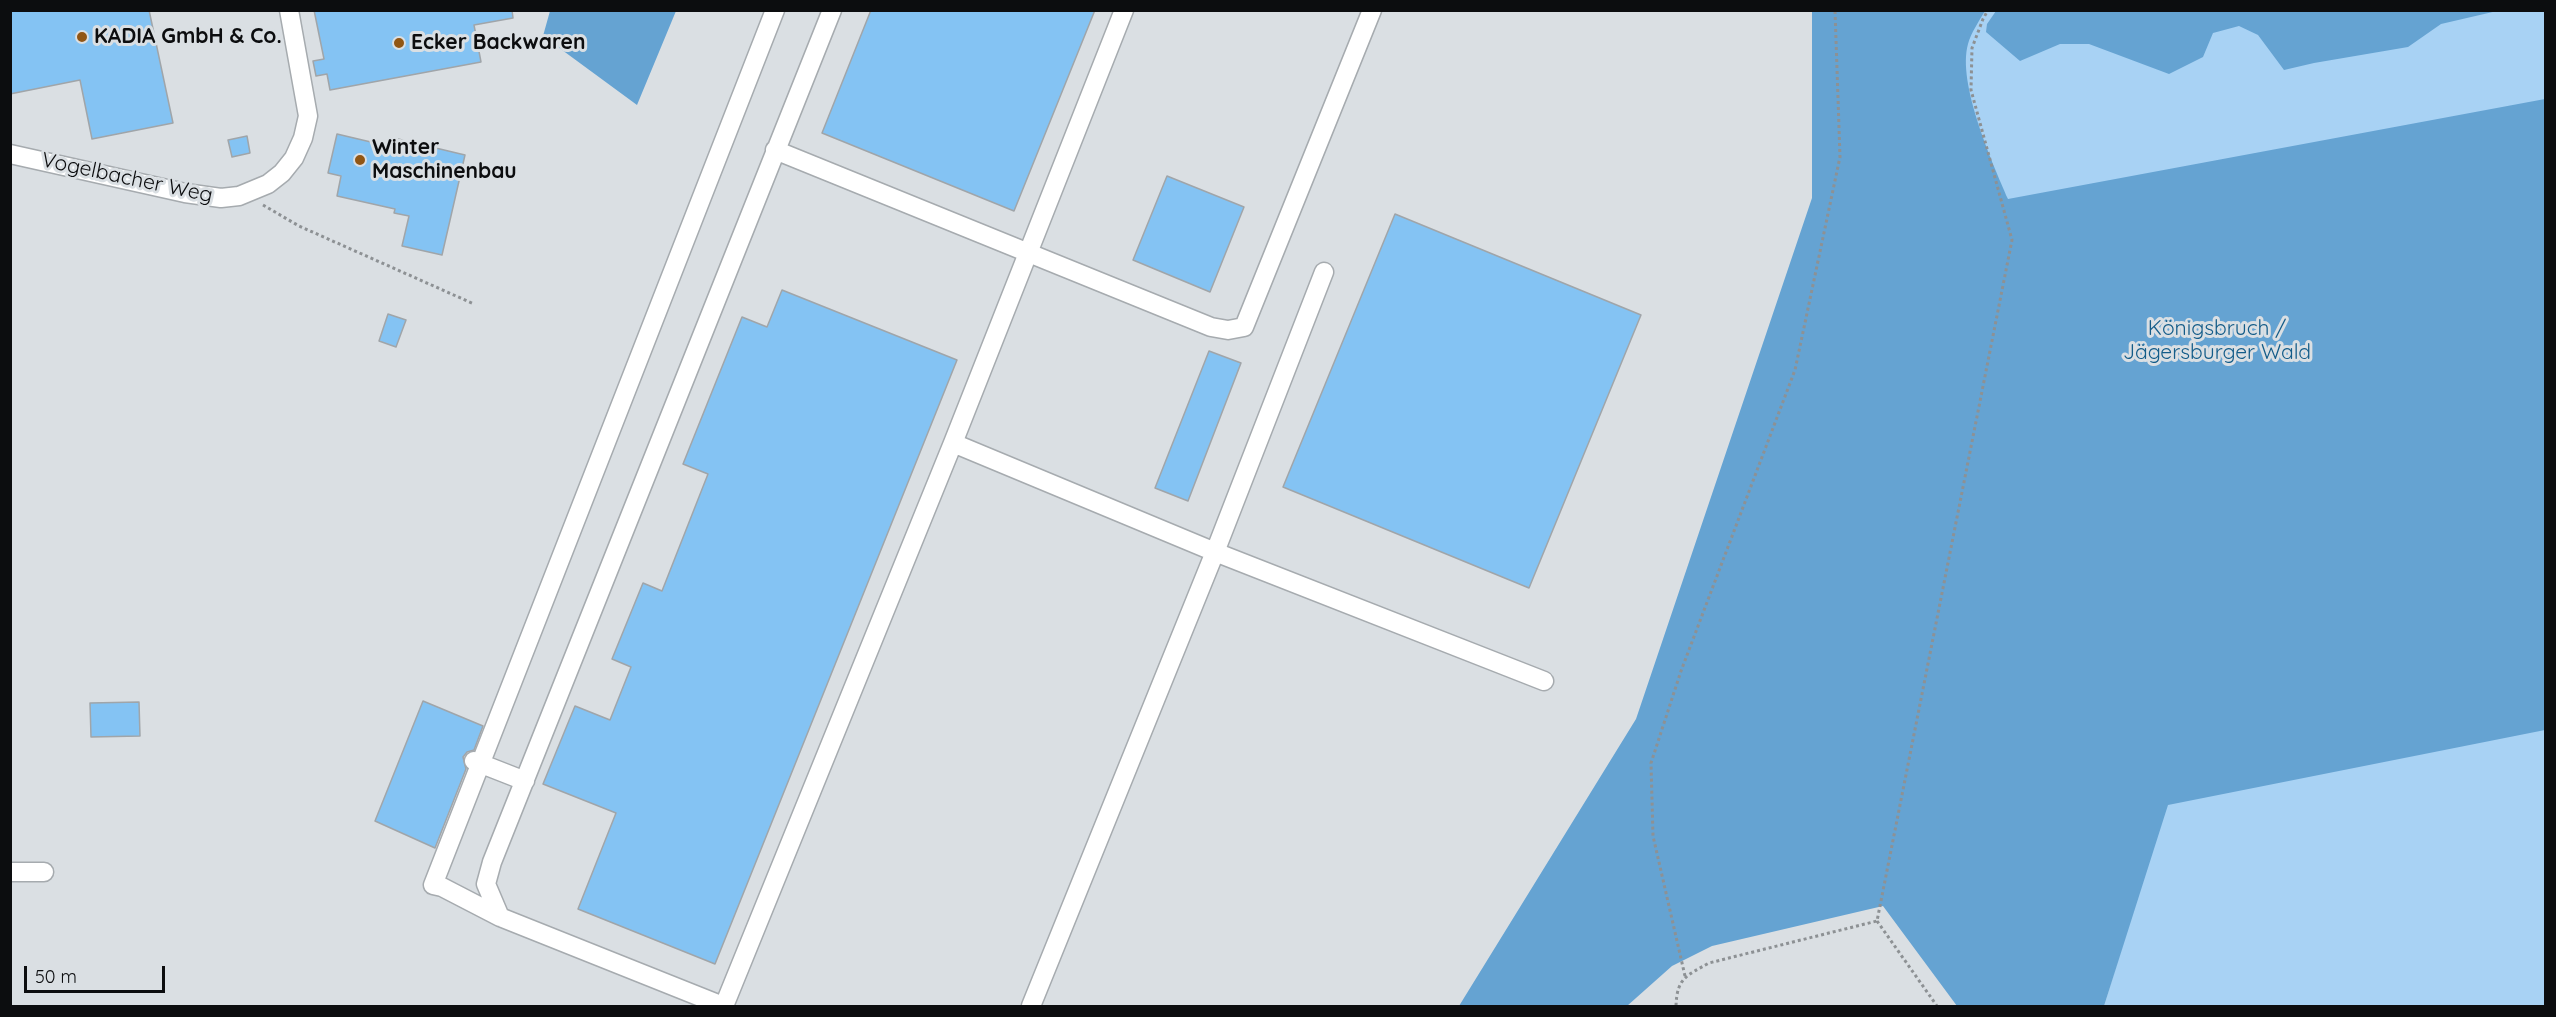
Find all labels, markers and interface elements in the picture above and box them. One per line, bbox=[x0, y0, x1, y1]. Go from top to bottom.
place label: KADIA GmbH & Co. bbox=[94, 24, 282, 50]
marker: KADIA GmbH & Co. bbox=[75, 30, 89, 44]
place label: Ecker Backwaren bbox=[411, 30, 585, 56]
marker: Ecker Backwaren bbox=[392, 36, 406, 50]
place label: Winter Maschinenbau bbox=[372, 135, 517, 185]
street label: Vogelbacher Weg bbox=[39, 148, 215, 208]
marker: Winter Maschinenbau bbox=[353, 153, 367, 167]
park label: Königsbruch / Jägersburger Wald bbox=[2123, 316, 2311, 366]
scale bar bbox=[27, 954, 168, 992]
text: 50 m bbox=[35, 965, 77, 988]

